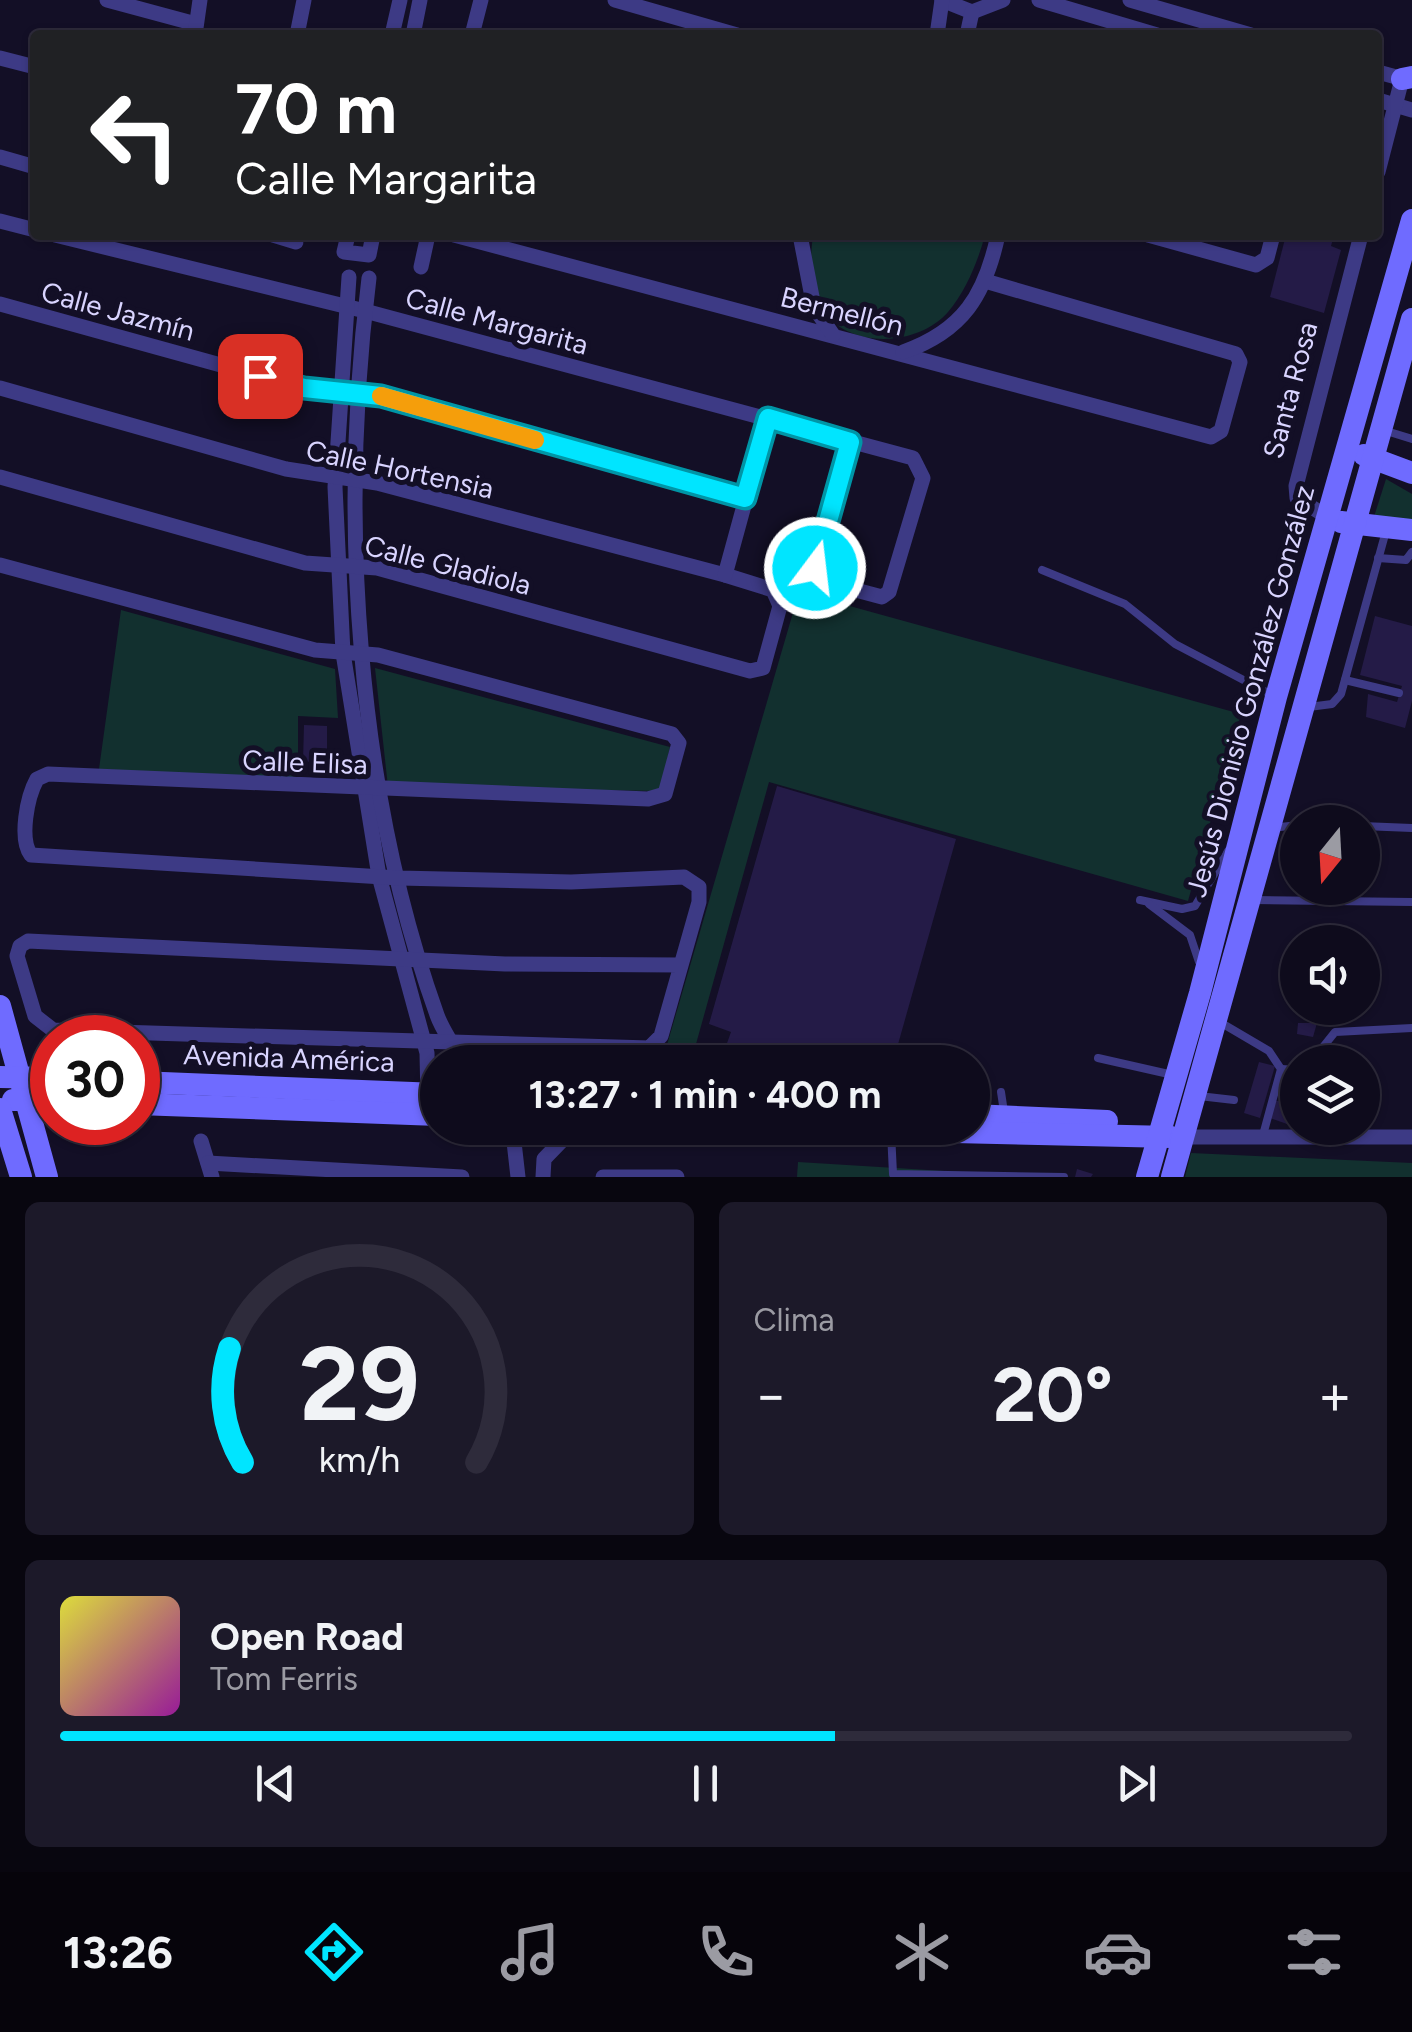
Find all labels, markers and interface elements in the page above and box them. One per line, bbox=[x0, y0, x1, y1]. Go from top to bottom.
text: 70 m bbox=[235, 66, 397, 151]
icon: left bbox=[70, 70, 200, 200]
text: Calle Margarita bbox=[235, 151, 537, 205]
street label: Calle Jazmín bbox=[38, 274, 198, 348]
street label: Bermellón bbox=[777, 279, 907, 343]
street label: Calle Margarita bbox=[402, 280, 592, 362]
street label: Santa Rosa bbox=[1255, 318, 1325, 462]
pin bbox=[218, 334, 303, 419]
icon: arrive bbox=[233, 349, 288, 404]
street label: Calle Hortensia bbox=[303, 433, 497, 505]
street label: Jesús Dionisio González González bbox=[1179, 481, 1321, 901]
position arrow bbox=[763, 516, 867, 620]
street label: Calle Gladiola bbox=[361, 528, 535, 602]
street label: Calle Elisa bbox=[242, 743, 368, 781]
north arrow bbox=[1280, 805, 1380, 905]
map controls bbox=[1280, 805, 1380, 1145]
button: sound bbox=[1280, 925, 1380, 1025]
speed limit sign: 30 bbox=[30, 1015, 160, 1145]
street label: Avenida América bbox=[183, 1037, 395, 1079]
button: layers bbox=[1280, 1045, 1380, 1145]
text: 13:27 · 1 min · 400 m bbox=[529, 1072, 881, 1118]
text: Clima bbox=[754, 1301, 835, 1339]
text: 29 bbox=[299, 1321, 420, 1446]
text: 20° bbox=[993, 1350, 1113, 1440]
text: − bbox=[754, 1362, 788, 1428]
text: + bbox=[1318, 1362, 1352, 1428]
text: km/h bbox=[318, 1438, 400, 1481]
text: Open Road bbox=[210, 1614, 404, 1660]
text: Tom Ferris bbox=[210, 1660, 358, 1698]
icon: previous bbox=[248, 1756, 303, 1811]
icon: pause bbox=[678, 1756, 733, 1811]
icon: next bbox=[1109, 1756, 1164, 1811]
icon: directions bbox=[299, 1917, 369, 1987]
icon: music bbox=[495, 1917, 565, 1987]
icon: phone bbox=[691, 1917, 761, 1987]
icon: climate bbox=[887, 1917, 957, 1987]
icon: car bbox=[1083, 1917, 1153, 1987]
icon: filters bbox=[1279, 1917, 1349, 1987]
text: 13:26 bbox=[63, 1925, 173, 1979]

